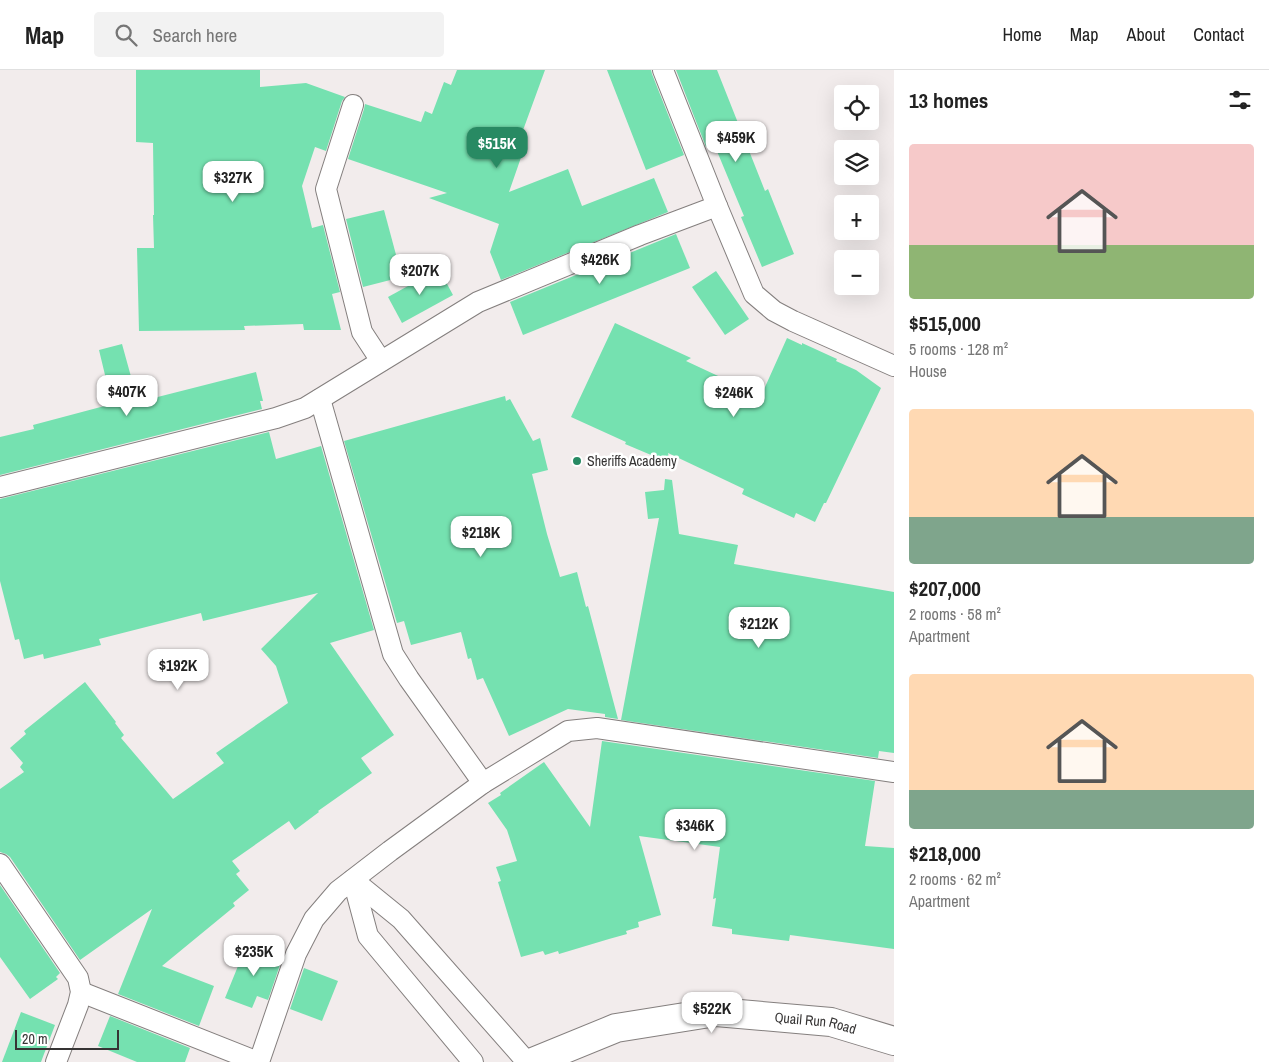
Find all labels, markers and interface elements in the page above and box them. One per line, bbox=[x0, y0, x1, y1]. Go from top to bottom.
search box bbox=[94, 12, 444, 57]
text: Map bbox=[25, 19, 64, 51]
icon: search bbox=[112, 21, 140, 49]
text: Search here bbox=[152, 22, 237, 48]
text: Home bbox=[1002, 22, 1042, 47]
text: Map bbox=[1070, 22, 1099, 47]
text: About bbox=[1127, 22, 1165, 47]
text: Contact bbox=[1193, 22, 1244, 47]
map controls bbox=[834, 85, 879, 295]
button: locate bbox=[834, 85, 879, 130]
text: 13 homes bbox=[909, 86, 988, 115]
icon: filters bbox=[1226, 86, 1254, 114]
pin: $459K bbox=[701, 121, 771, 163]
pin: $515K bbox=[462, 126, 532, 169]
text: $459K bbox=[717, 126, 755, 148]
text: $515K bbox=[478, 132, 516, 154]
button: layers bbox=[834, 140, 879, 185]
pin: $327K bbox=[198, 160, 268, 203]
text: $327K bbox=[214, 166, 252, 188]
icon: home bbox=[1037, 176, 1127, 266]
button: + bbox=[834, 195, 879, 240]
pin: $426K bbox=[565, 242, 635, 285]
text: $426K bbox=[581, 248, 619, 270]
button: − bbox=[834, 250, 879, 295]
pin: $207K bbox=[385, 254, 455, 296]
text: $207K bbox=[401, 259, 439, 281]
text: $515,000 bbox=[909, 309, 981, 338]
text: 5 rooms · 128 m² bbox=[909, 338, 1008, 360]
text: House bbox=[909, 360, 947, 382]
pin: $407K bbox=[92, 374, 162, 417]
pin: $246K bbox=[699, 376, 769, 418]
text: $407K bbox=[108, 380, 146, 402]
text: $246K bbox=[715, 381, 753, 403]
icon: home bbox=[1037, 441, 1127, 531]
place label: Sheriffs Academy bbox=[587, 452, 677, 470]
marker: Sheriffs Academy bbox=[571, 455, 583, 467]
pin: $218K bbox=[446, 516, 516, 558]
text: $218K bbox=[462, 521, 500, 543]
text: $207,000 bbox=[909, 574, 981, 603]
text: 2 rooms · 58 m² bbox=[909, 603, 1001, 625]
pin: $212K bbox=[724, 606, 794, 649]
text: $212K bbox=[740, 612, 778, 634]
text: Apartment bbox=[909, 625, 970, 647]
pin: $192K bbox=[143, 648, 213, 691]
text: $192K bbox=[159, 654, 197, 676]
icon: home bbox=[1037, 706, 1127, 796]
pin: $346K bbox=[660, 808, 730, 851]
text: $346K bbox=[676, 814, 714, 836]
text: $218,000 bbox=[909, 839, 981, 868]
text: 2 rooms · 62 m² bbox=[909, 868, 1001, 890]
text: Apartment bbox=[909, 890, 970, 912]
pin: $235K bbox=[219, 934, 289, 977]
text: $235K bbox=[235, 940, 273, 962]
pin: $522K bbox=[677, 992, 747, 1034]
text: $522K bbox=[693, 997, 731, 1019]
street label: Quail Run Road bbox=[774, 1008, 858, 1038]
scale bar bbox=[15, 1027, 119, 1050]
text: 20 m bbox=[22, 1030, 48, 1048]

